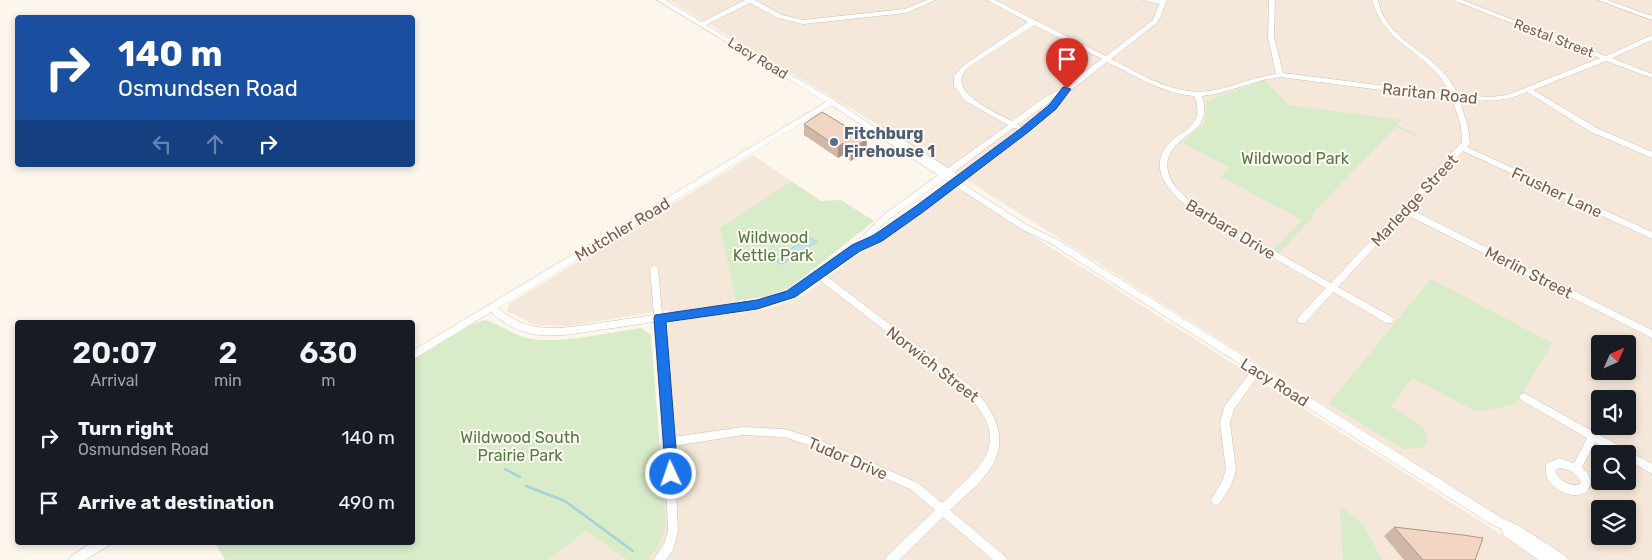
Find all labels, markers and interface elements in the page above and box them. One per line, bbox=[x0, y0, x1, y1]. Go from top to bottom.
street label: Restal Street bbox=[1511, 15, 1597, 62]
text: 140 m bbox=[118, 33, 223, 75]
street label: Lacy Road bbox=[725, 34, 791, 83]
icon: right bbox=[35, 35, 100, 100]
pin bbox=[1046, 38, 1088, 89]
icon: arrive bbox=[1053, 45, 1081, 73]
text: Osmundsen Road bbox=[118, 75, 298, 102]
street label: Raritan Road bbox=[1381, 79, 1479, 108]
place label: Fitchburg Firehouse 1 bbox=[844, 124, 935, 161]
icon: left bbox=[148, 130, 176, 158]
icon: ahead bbox=[201, 130, 229, 158]
icon: right bbox=[254, 130, 282, 158]
marker: Fitchburg Firehouse 1 bbox=[828, 136, 840, 148]
park label: Wildwood Park bbox=[1241, 149, 1350, 168]
street label: Marledge Street bbox=[1367, 150, 1462, 250]
street label: Frusher Lane bbox=[1508, 163, 1605, 222]
street label: Mutchler Road bbox=[571, 194, 673, 265]
street label: Barbara Drive bbox=[1182, 195, 1279, 264]
park label: Wildwood Kettle Park bbox=[733, 228, 814, 265]
street label: Merlin Street bbox=[1482, 242, 1576, 303]
street label: Norwich Street bbox=[883, 322, 983, 406]
text: 20:07 bbox=[72, 335, 157, 371]
text: 2 bbox=[218, 335, 237, 371]
text: 630 bbox=[299, 335, 358, 371]
north arrow bbox=[1591, 335, 1636, 380]
map controls bbox=[1591, 335, 1636, 545]
street label: Lacy Road bbox=[1237, 354, 1312, 411]
text: Arrival bbox=[90, 371, 139, 390]
text: min bbox=[214, 371, 242, 390]
text: m bbox=[321, 371, 335, 390]
button: sound bbox=[1591, 390, 1636, 435]
text: Turn right bbox=[78, 417, 173, 440]
icon: right bbox=[35, 424, 63, 452]
text: 140 m bbox=[341, 426, 395, 449]
park label: Wildwood South Prairie Park bbox=[460, 428, 580, 465]
street label: Tudor Drive bbox=[805, 433, 890, 484]
text: Osmundsen Road bbox=[78, 440, 209, 459]
button: search bbox=[1591, 445, 1636, 490]
position arrow bbox=[644, 447, 696, 499]
icon: arrive bbox=[35, 489, 63, 517]
text: Arrive at destination bbox=[78, 491, 274, 514]
text: 490 m bbox=[338, 491, 395, 514]
button: layers bbox=[1591, 500, 1636, 545]

